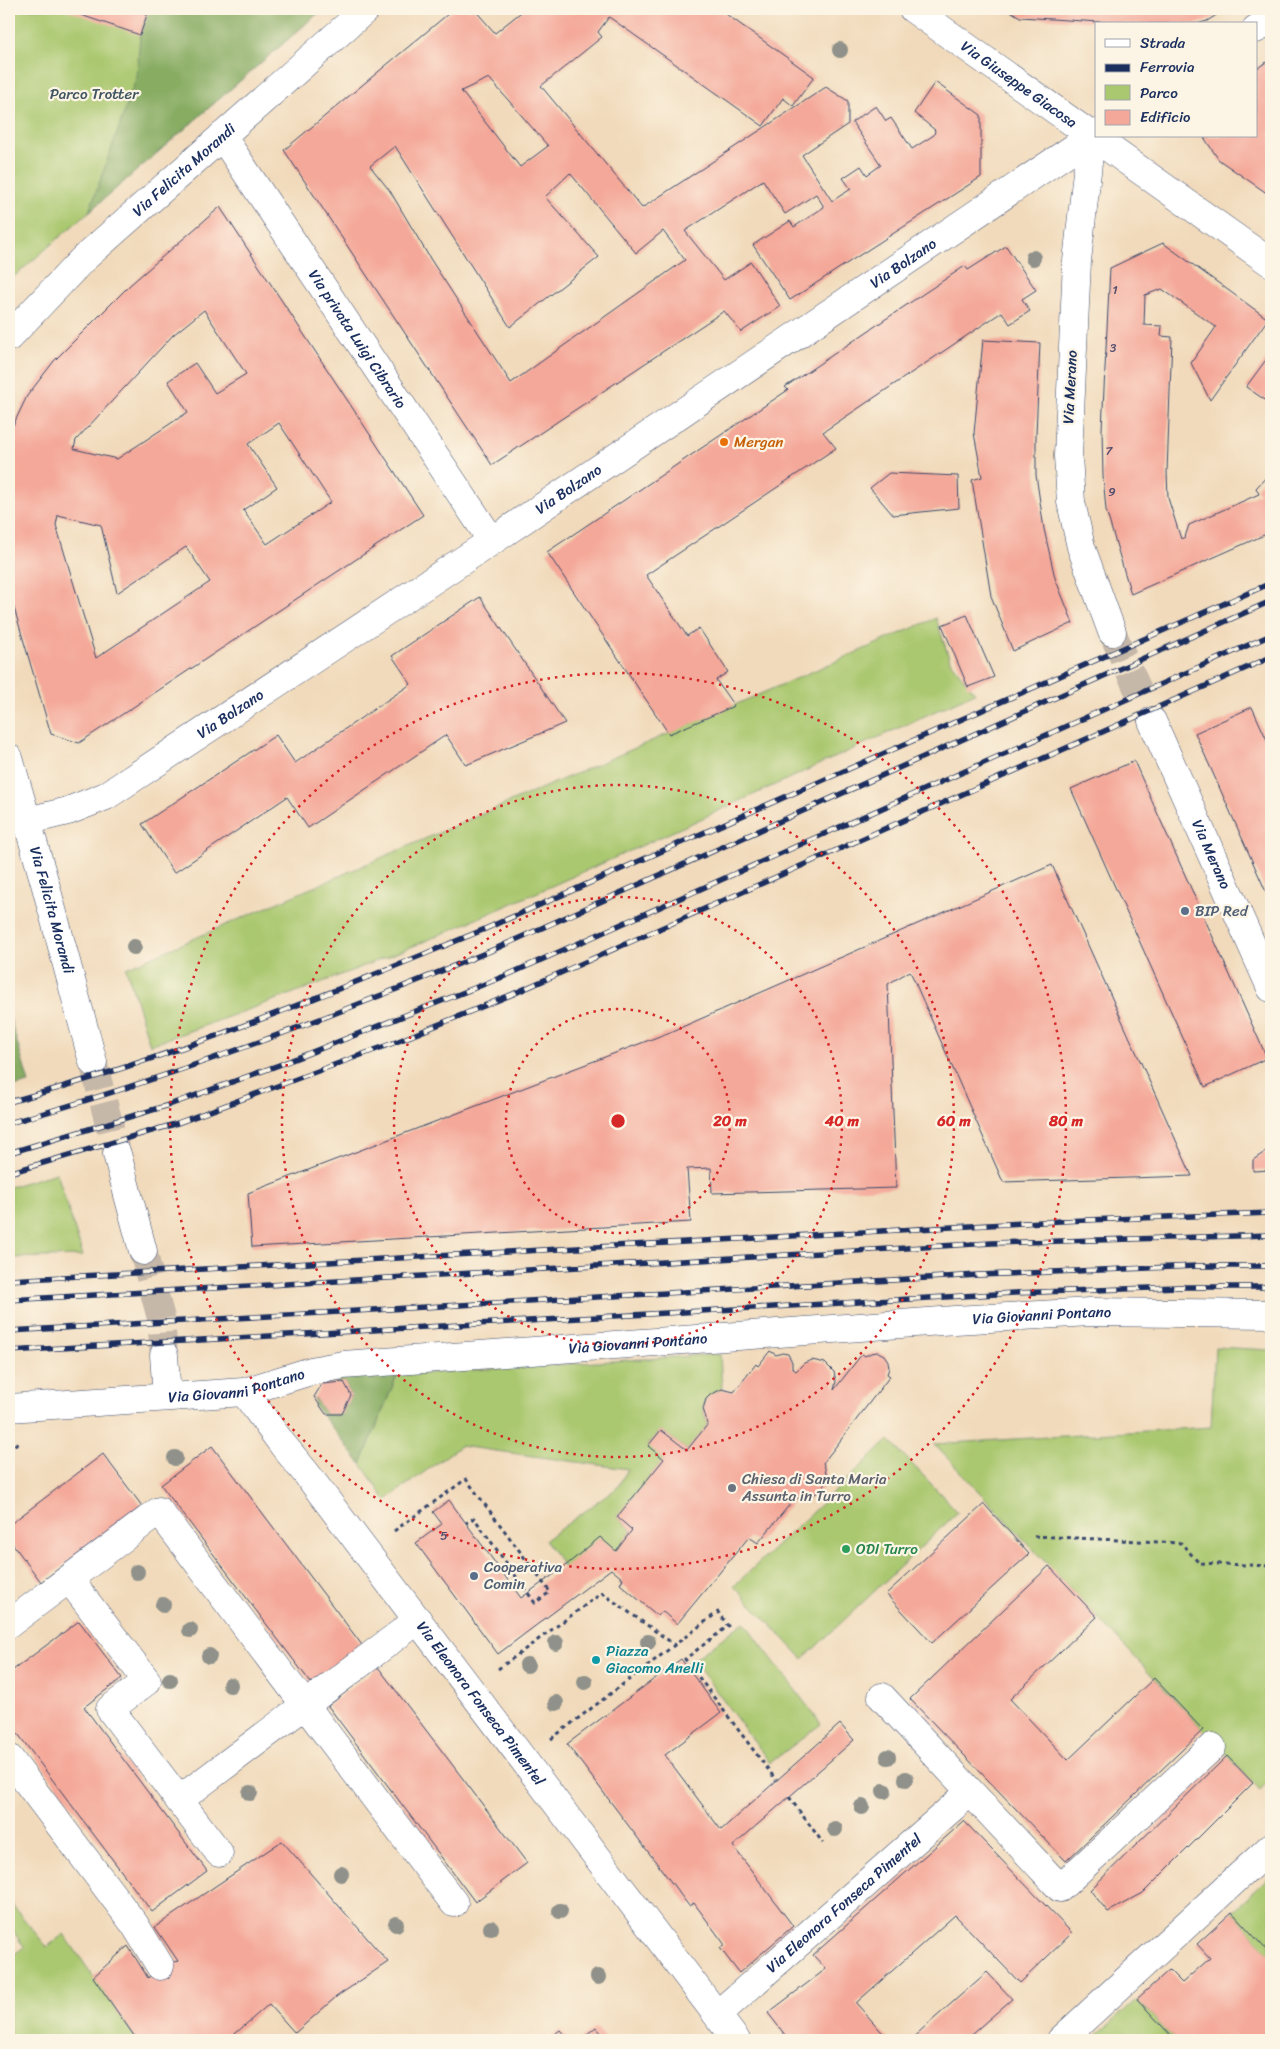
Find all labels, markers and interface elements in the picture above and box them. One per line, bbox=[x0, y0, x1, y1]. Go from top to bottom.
legend bbox=[1095, 22, 1258, 138]
text: Strada bbox=[1140, 30, 1186, 56]
street label: Via Giuseppe Giacosa bbox=[955, 34, 1083, 135]
text: Ferrovia bbox=[1140, 54, 1195, 80]
text: Parco bbox=[1140, 80, 1178, 106]
park label: Parco Trotter bbox=[50, 81, 139, 107]
text: Edificio bbox=[1140, 104, 1191, 130]
street label: Via Felicita Morandi bbox=[126, 116, 242, 223]
street label: Via Bolzano bbox=[864, 231, 942, 295]
street label: Via privata Luigi Cibrario bbox=[301, 264, 414, 414]
house number: 1 bbox=[1112, 279, 1118, 301]
house number: 3 bbox=[1110, 337, 1117, 359]
street label: Via Merano bbox=[1055, 349, 1085, 425]
place label: Mergan bbox=[734, 429, 783, 455]
marker: Mergan bbox=[718, 436, 730, 448]
house number: 7 bbox=[1106, 440, 1114, 462]
street label: Via Bolzano bbox=[530, 457, 608, 521]
house number: 9 bbox=[1108, 481, 1116, 503]
street label: Via Bolzano bbox=[191, 682, 270, 746]
street label: Via Merano bbox=[1185, 815, 1239, 894]
street label: Via Felicita Morandi bbox=[22, 843, 82, 978]
place label: BIP Red bbox=[1195, 898, 1249, 924]
marker: BIP Red bbox=[1179, 905, 1191, 917]
text: 20 m bbox=[712, 1108, 747, 1134]
text: 40 m bbox=[824, 1108, 860, 1134]
text: 60 m bbox=[936, 1108, 971, 1134]
text: 80 m bbox=[1048, 1108, 1083, 1134]
centre of rings bbox=[609, 1112, 627, 1130]
street label: Via Giovanni Pontano bbox=[972, 1299, 1112, 1332]
street label: Via Giovanni Pontano bbox=[568, 1325, 709, 1361]
street label: Via Giovanni Pontano bbox=[167, 1361, 308, 1410]
place label: Chiesa di Santa Maria Assunta in Turro bbox=[741, 1466, 887, 1509]
marker: Chiesa di Santa Maria Assunta in Turro bbox=[726, 1482, 738, 1494]
house number: 5 bbox=[440, 1525, 448, 1547]
place label: ODI Turro bbox=[856, 1536, 918, 1562]
marker: ODI Turro bbox=[840, 1543, 852, 1555]
place label: Cooperativa Comin bbox=[484, 1554, 563, 1597]
marker: Cooperativa Comin bbox=[468, 1570, 480, 1582]
street label: Via Eleonora Fonseca Pimentel bbox=[410, 1615, 552, 1792]
place label: Piazza Giacomo Anelli bbox=[606, 1638, 704, 1681]
marker: Piazza Giacomo Anelli bbox=[590, 1654, 602, 1666]
street label: Via Eleonora Fonseca Pimentel bbox=[760, 1827, 928, 1979]

